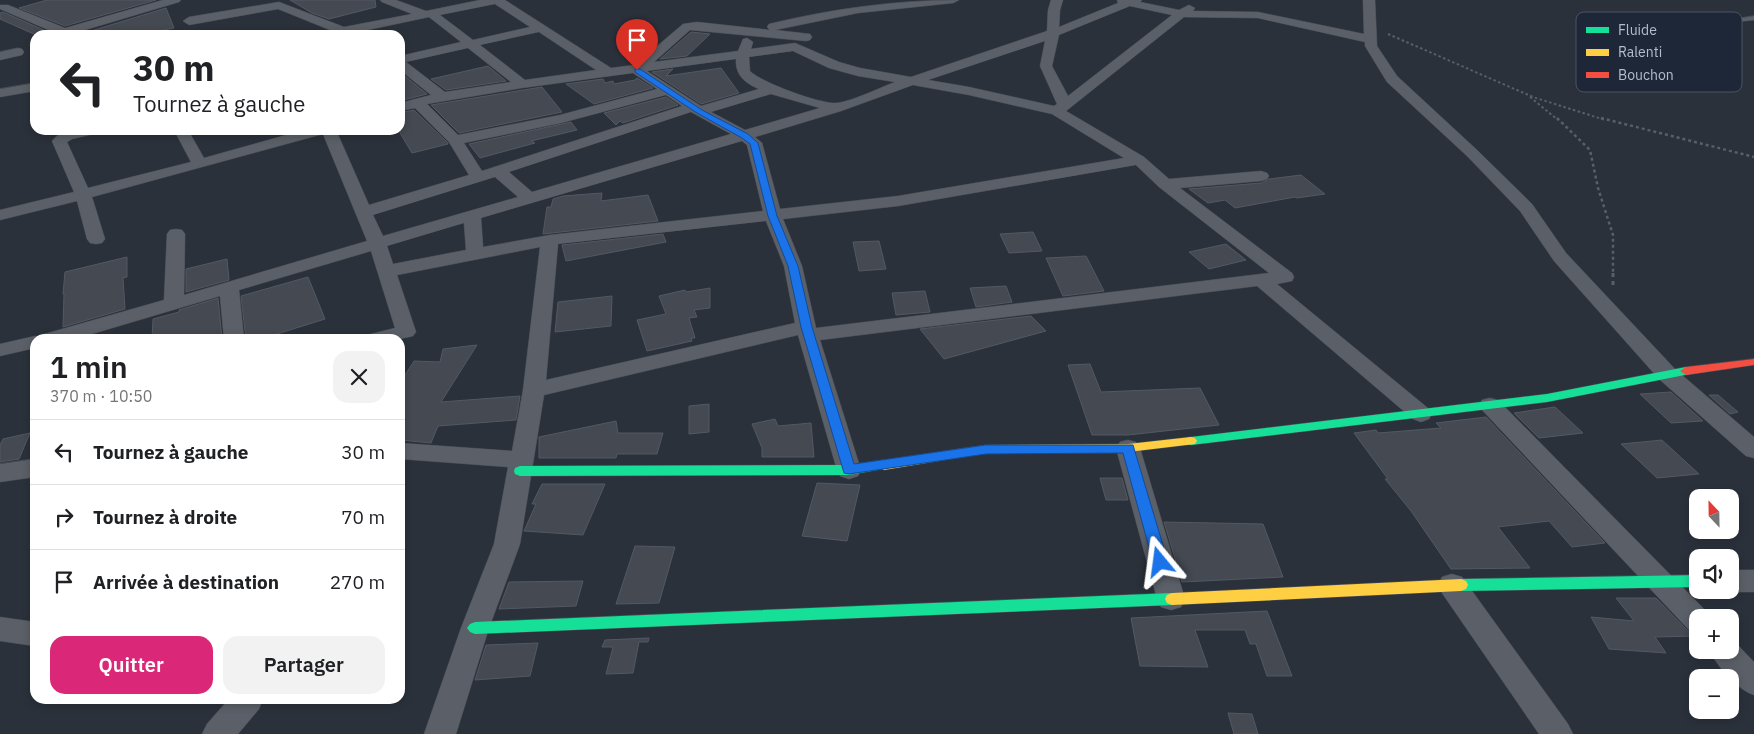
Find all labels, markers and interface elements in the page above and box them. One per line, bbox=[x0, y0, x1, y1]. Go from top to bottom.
legend bbox=[1576, 12, 1742, 92]
pin bbox=[616, 19, 658, 70]
text: Fluide bbox=[1618, 21, 1657, 39]
icon: arrive bbox=[623, 26, 651, 54]
text: Ralenti bbox=[1618, 43, 1662, 61]
text: 30 m bbox=[133, 45, 215, 91]
icon: left bbox=[50, 50, 115, 115]
text: Bouchon bbox=[1618, 66, 1674, 84]
text: Tournez à gauche bbox=[133, 89, 305, 118]
text: 1 min bbox=[50, 347, 128, 386]
button: close bbox=[333, 351, 385, 403]
text: 370 m · 10:50 bbox=[50, 386, 152, 406]
icon: left bbox=[50, 438, 78, 466]
text: Tournez à gauche bbox=[93, 440, 249, 464]
text: 30 m bbox=[341, 440, 385, 464]
north arrow bbox=[1689, 489, 1739, 539]
map controls bbox=[1689, 489, 1739, 719]
icon: right bbox=[50, 503, 78, 531]
text: Tournez à droite bbox=[93, 505, 237, 529]
text: 70 m bbox=[341, 505, 385, 529]
position arrow bbox=[1133, 535, 1185, 587]
button: sound bbox=[1689, 549, 1739, 599]
icon: arrive bbox=[50, 568, 78, 596]
text: Arrivée à destination bbox=[93, 570, 279, 594]
text: 270 m bbox=[330, 570, 385, 594]
button: + bbox=[1689, 609, 1739, 659]
button: Quitter bbox=[50, 636, 213, 694]
button: Partager bbox=[223, 636, 385, 694]
button: − bbox=[1689, 669, 1739, 719]

